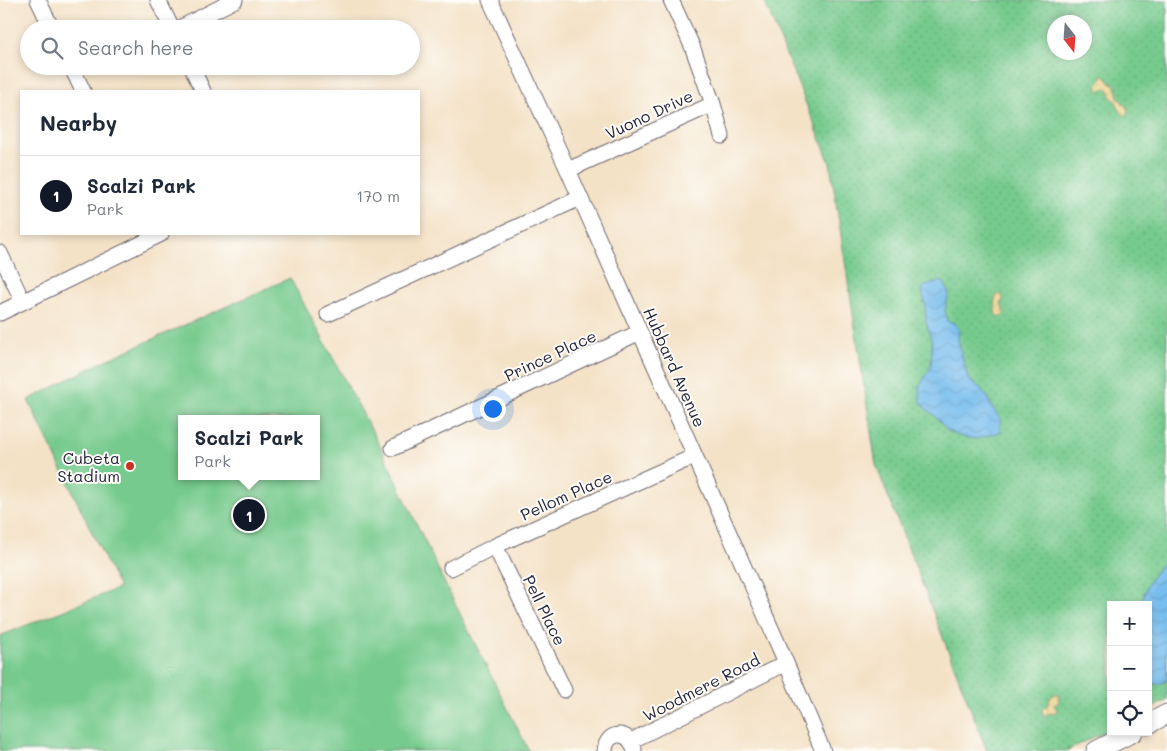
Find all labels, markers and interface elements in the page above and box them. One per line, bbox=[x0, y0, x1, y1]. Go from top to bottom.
north arrow bbox=[1047, 15, 1092, 60]
search box bbox=[20, 20, 420, 75]
icon: search bbox=[38, 34, 66, 62]
text: Search here bbox=[78, 35, 194, 60]
street label: Vuono Drive bbox=[602, 85, 696, 143]
text: Nearby bbox=[40, 109, 117, 136]
text: Scalzi Park bbox=[87, 173, 196, 198]
text: 1 bbox=[52, 185, 60, 206]
text: 170 m bbox=[356, 185, 400, 206]
text: Park bbox=[87, 198, 123, 219]
street label: Hubbard Avenue bbox=[639, 304, 711, 430]
street label: Prince Place bbox=[501, 325, 599, 385]
your location bbox=[480, 396, 506, 422]
popup bbox=[178, 415, 320, 480]
text: Scalzi Park bbox=[195, 425, 303, 450]
place label: Cubeta Stadium bbox=[57, 447, 120, 486]
text: Park bbox=[195, 450, 231, 471]
marker: Cubeta Stadium bbox=[124, 460, 136, 472]
street label: Pellom Place bbox=[517, 465, 615, 525]
pin: 1 bbox=[233, 496, 265, 534]
street label: Pell Place bbox=[519, 571, 571, 649]
map controls bbox=[1107, 601, 1152, 736]
button: + bbox=[1107, 601, 1152, 646]
button: − bbox=[1107, 646, 1152, 691]
street label: Woodmere Road bbox=[639, 648, 763, 726]
button: locate bbox=[1107, 691, 1152, 736]

